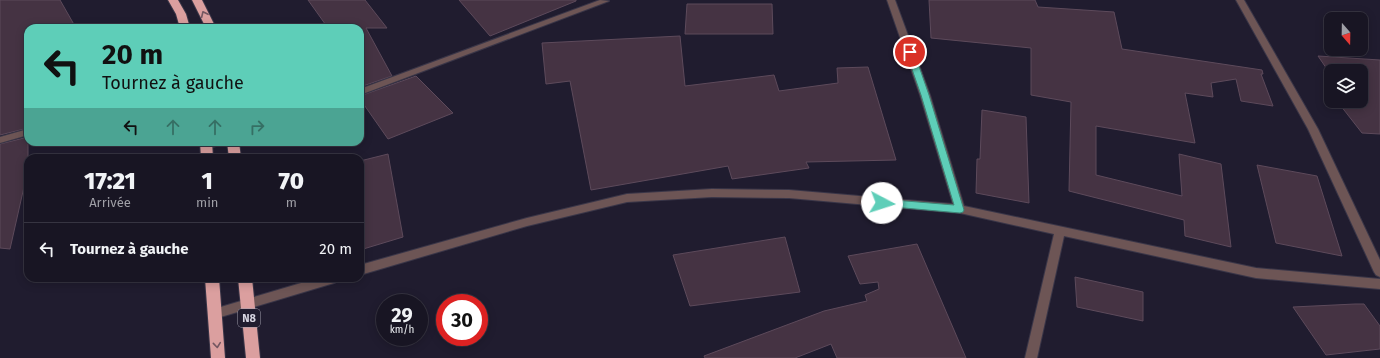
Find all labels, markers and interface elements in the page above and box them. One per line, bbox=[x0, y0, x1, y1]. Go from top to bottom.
one-way arrow bbox=[201, 10, 209, 18]
north arrow bbox=[1324, 12, 1368, 56]
map controls bbox=[1324, 12, 1368, 108]
pin bbox=[893, 35, 927, 69]
text: 20 m bbox=[102, 38, 163, 71]
icon: left bbox=[36, 40, 88, 92]
icon: arrive bbox=[899, 41, 921, 63]
button: layers bbox=[1324, 64, 1368, 108]
text: Tournez à gauche bbox=[102, 72, 244, 94]
icon: left bbox=[120, 116, 142, 138]
icon: ahead bbox=[162, 116, 184, 138]
icon: ahead bbox=[204, 116, 226, 138]
icon: right bbox=[246, 116, 268, 138]
text: 17:21 bbox=[84, 167, 136, 195]
text: 1 bbox=[202, 167, 213, 195]
text: 70 bbox=[279, 167, 304, 195]
position arrow bbox=[861, 182, 903, 224]
text: Arrivée bbox=[89, 195, 131, 210]
text: min bbox=[196, 195, 218, 210]
text: m bbox=[286, 195, 297, 210]
icon: left bbox=[36, 238, 58, 260]
text: Tournez à gauche bbox=[70, 240, 189, 258]
text: 20 m bbox=[319, 240, 352, 258]
speed limit sign: 30 bbox=[436, 294, 488, 346]
text: 29 bbox=[391, 303, 413, 327]
road number: N8 bbox=[238, 309, 260, 327]
text: km/h bbox=[390, 324, 414, 336]
one-way arrow bbox=[212, 342, 221, 348]

